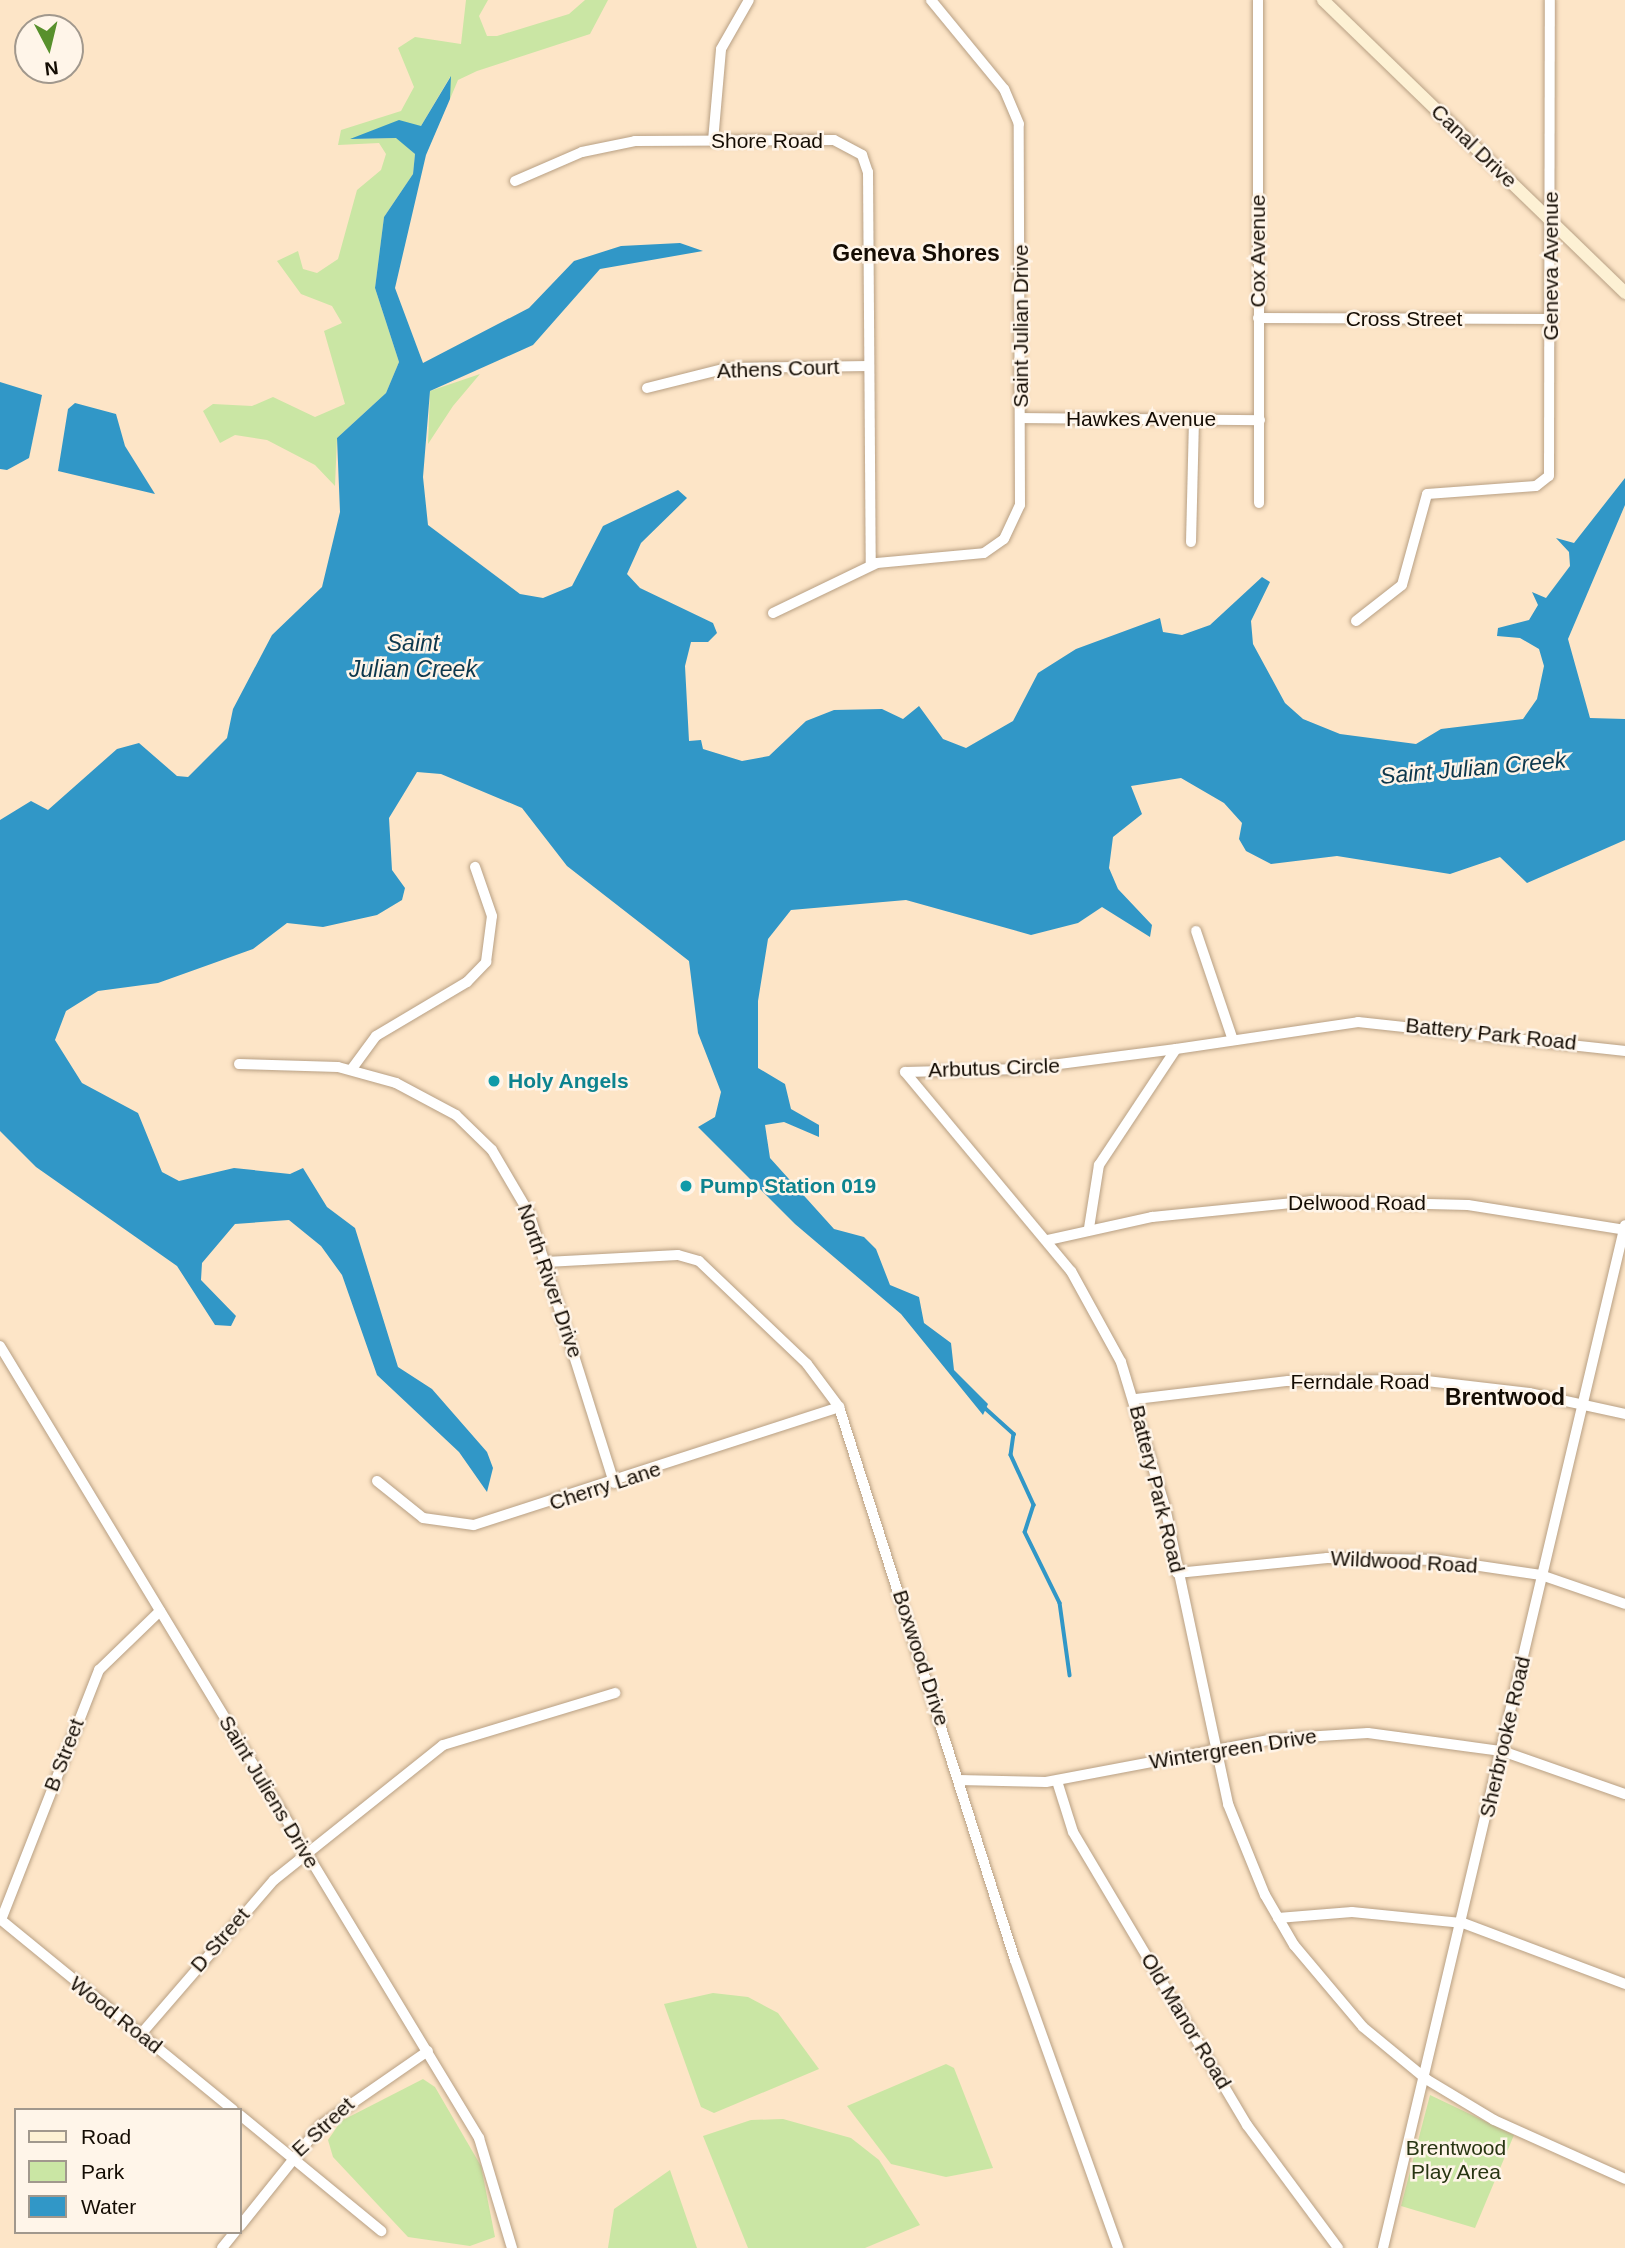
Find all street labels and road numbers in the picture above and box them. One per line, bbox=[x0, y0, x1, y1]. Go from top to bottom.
street label: Canal Drive bbox=[1426, 99, 1522, 193]
street label: Shore Road bbox=[711, 128, 823, 154]
street label: Geneva Avenue bbox=[1538, 191, 1564, 341]
street label: Cox Avenue bbox=[1245, 194, 1271, 308]
street label: Saint Julian Drive bbox=[1008, 244, 1034, 408]
street label: Cross Street bbox=[1346, 306, 1462, 332]
street label: Athens Court bbox=[716, 354, 840, 384]
street label: Hawkes Avenue bbox=[1065, 406, 1217, 432]
street label: Battery Park Road bbox=[1404, 1013, 1578, 1055]
street label: Arbutus Circle bbox=[928, 1053, 1060, 1083]
street label: Delwood Road bbox=[1288, 1190, 1426, 1216]
street label: North River Drive bbox=[512, 1201, 588, 1361]
street label: Ferndale Road bbox=[1291, 1369, 1429, 1395]
street label: Battery Park Road bbox=[1124, 1403, 1190, 1575]
street label: Cherry Lane bbox=[546, 1456, 664, 1516]
street label: Wildwood Road bbox=[1330, 1546, 1478, 1578]
street label: Boxwood Drive bbox=[887, 1587, 955, 1729]
street label: Sherbrooke Road bbox=[1474, 1654, 1536, 1820]
street label: Saint Juliens Drive bbox=[213, 1711, 325, 1873]
street label: B Street bbox=[39, 1715, 89, 1795]
street label: Wintergreen Drive bbox=[1147, 1723, 1319, 1775]
street label: D Street bbox=[185, 1903, 255, 1977]
street label: Old Manor Road bbox=[1136, 1948, 1236, 2094]
street label: Wood Road bbox=[65, 1971, 167, 2059]
street label: E Street bbox=[287, 2092, 359, 2162]

